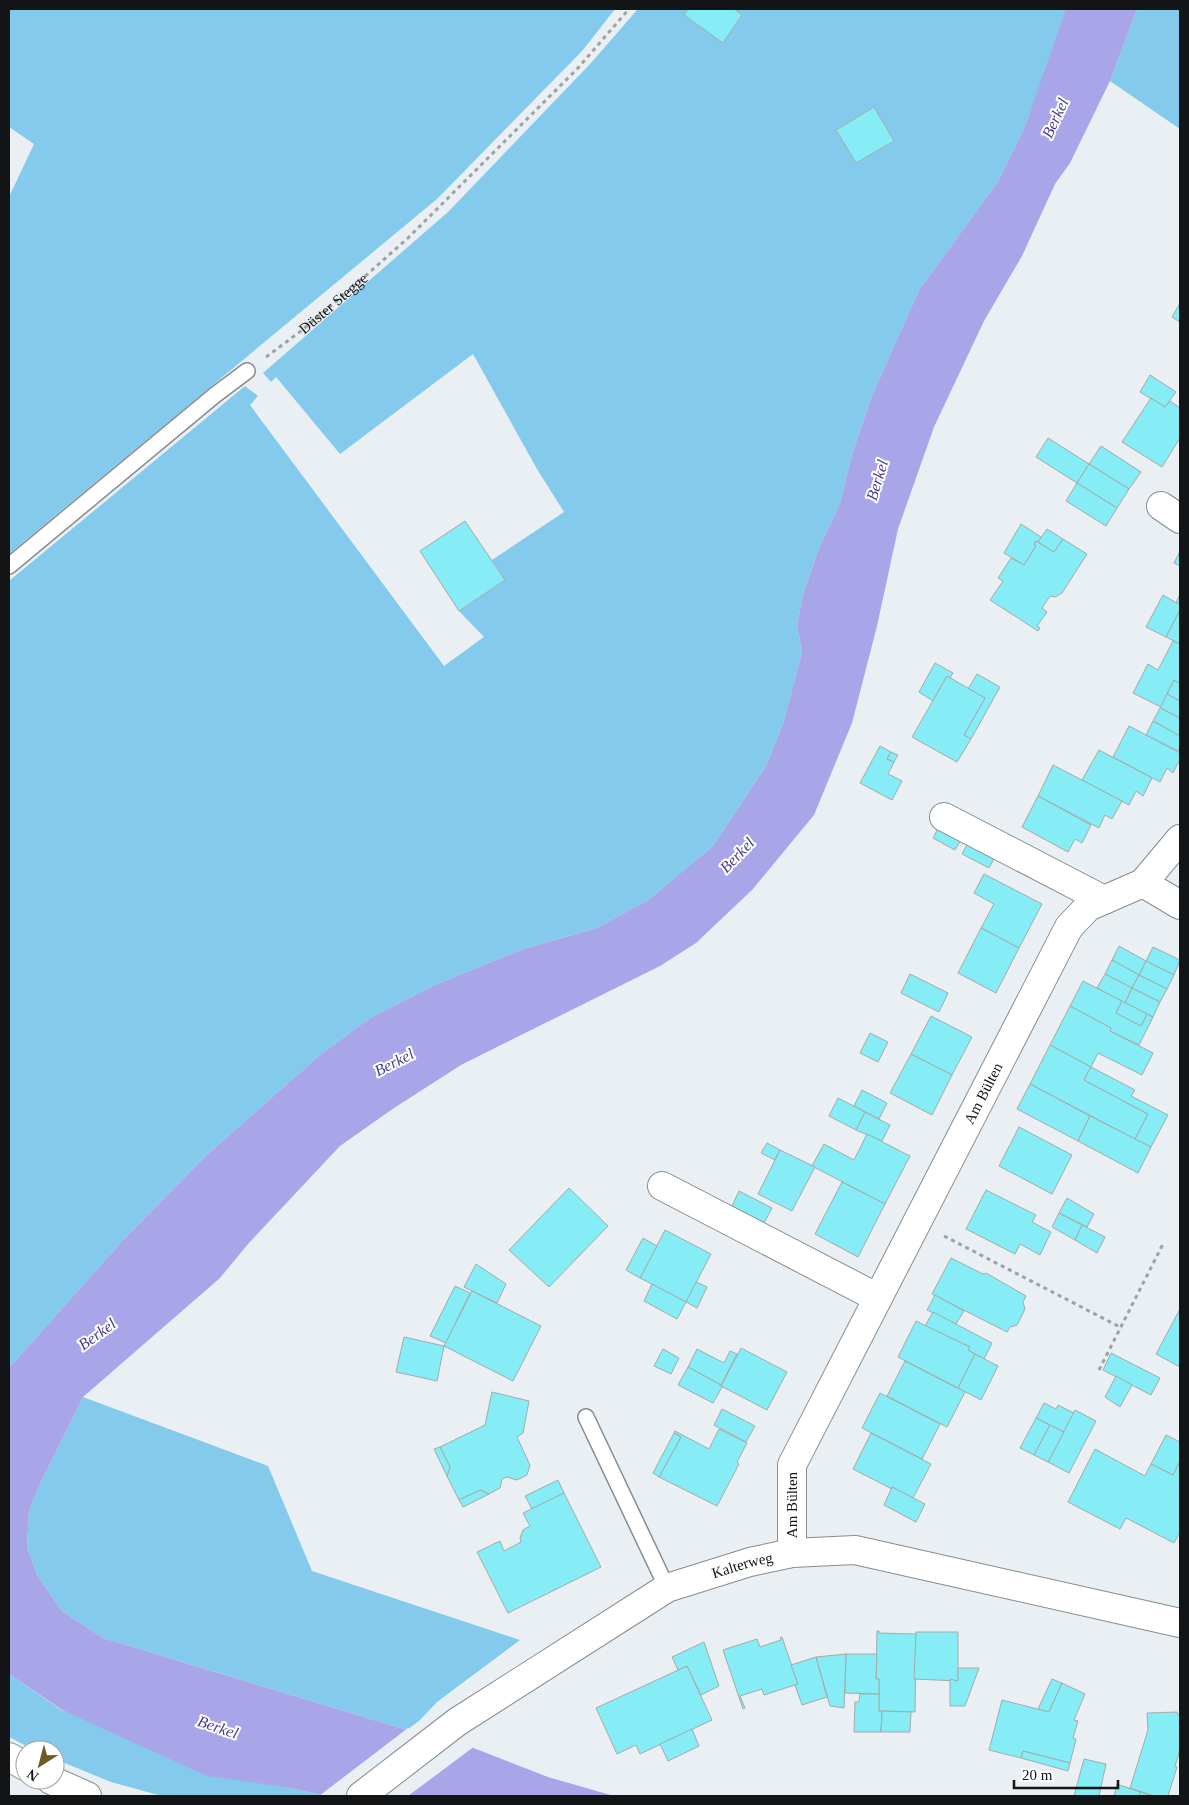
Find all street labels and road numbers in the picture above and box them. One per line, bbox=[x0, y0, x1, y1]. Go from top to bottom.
street label: Düster Stegge bbox=[296, 270, 371, 337]
street label: Am Bülten bbox=[961, 1060, 1006, 1126]
street label: Am Bülten bbox=[784, 1471, 800, 1538]
street label: Kalterweg bbox=[710, 1549, 775, 1581]

